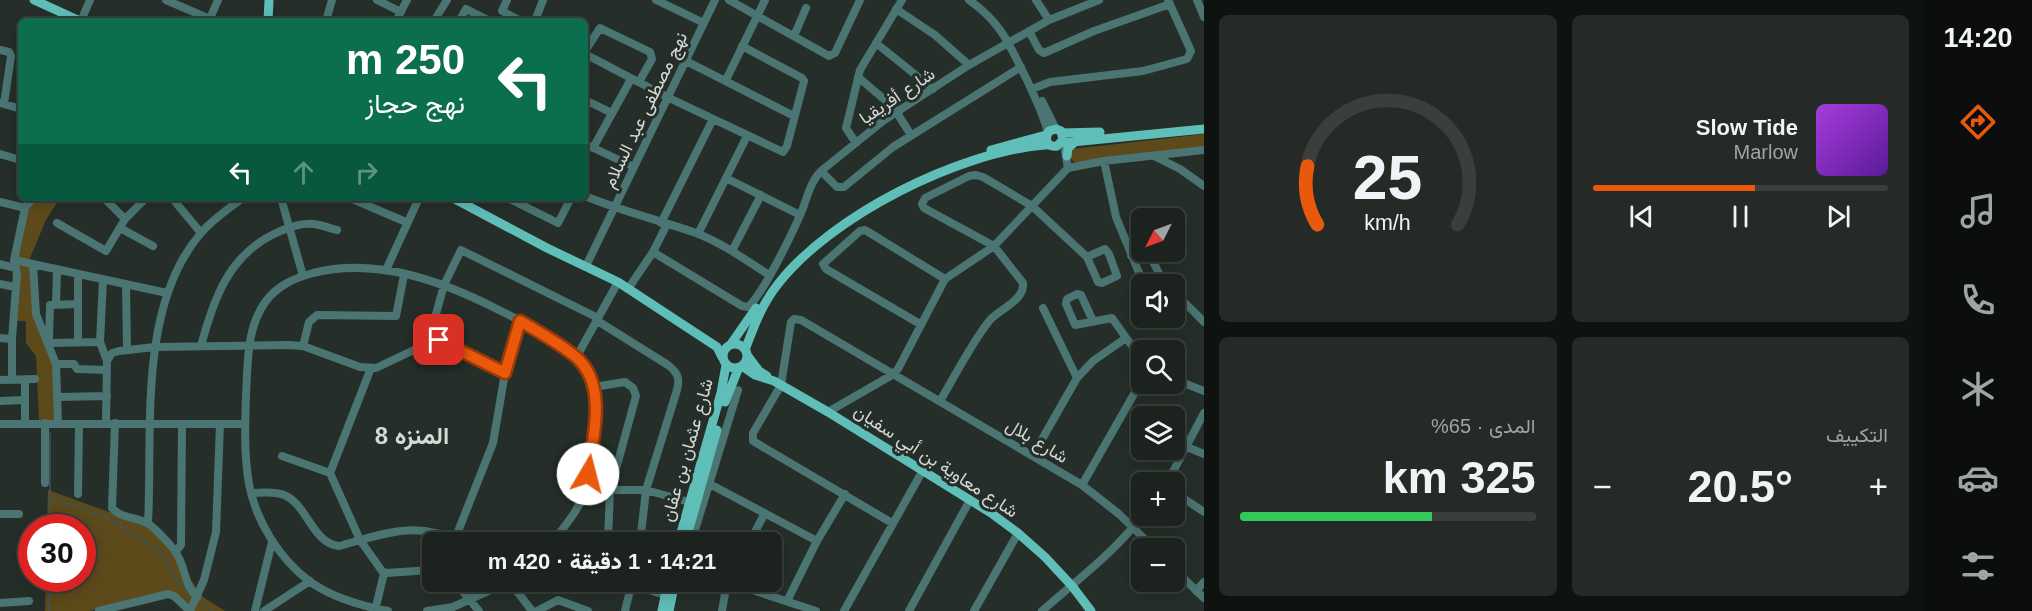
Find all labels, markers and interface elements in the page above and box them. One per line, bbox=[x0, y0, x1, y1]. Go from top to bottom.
text: 14:20 bbox=[1943, 23, 2013, 53]
street label: نهج مصطفى عبد السلام bbox=[599, 29, 693, 192]
text: 250 m bbox=[346, 36, 465, 83]
icon: left bbox=[486, 42, 564, 120]
street label: شارع أفريقيا bbox=[856, 64, 940, 130]
text: نهج حجاز bbox=[365, 89, 465, 119]
icon: directions bbox=[1957, 101, 1999, 143]
text: Slow Tide bbox=[1696, 115, 1798, 140]
text: Marlow bbox=[1734, 141, 1798, 163]
text: 25 bbox=[1353, 144, 1422, 213]
icon: left bbox=[224, 156, 257, 189]
icon: ahead bbox=[287, 156, 320, 189]
icon: right bbox=[350, 156, 383, 189]
icon: music bbox=[1957, 190, 1999, 232]
icon: previous bbox=[1625, 200, 1658, 233]
icon: pause bbox=[1724, 200, 1757, 233]
icon: next bbox=[1822, 200, 1855, 233]
north arrow bbox=[1131, 208, 1185, 262]
map controls bbox=[1131, 208, 1185, 592]
text: km/h bbox=[1365, 212, 1411, 236]
button: sound bbox=[1131, 274, 1185, 328]
icon: phone bbox=[1957, 279, 1999, 321]
pin bbox=[413, 314, 464, 365]
icon: arrive bbox=[422, 323, 455, 356]
button: search bbox=[1131, 340, 1185, 394]
icon: climate bbox=[1957, 368, 1999, 410]
street label: شارع عثمان بن عفان bbox=[657, 376, 719, 524]
street label: شارع معاوية بن أبي سفيان bbox=[848, 400, 1022, 526]
button: layers bbox=[1131, 406, 1185, 460]
street label: شارع بلال bbox=[1001, 415, 1072, 469]
text: المدى · 65% bbox=[1431, 415, 1536, 437]
district label: المنزه 8 bbox=[375, 422, 449, 451]
text: التكييف bbox=[1826, 424, 1888, 446]
position arrow bbox=[556, 442, 620, 506]
text: 325 km bbox=[1383, 452, 1536, 503]
icon: car bbox=[1957, 457, 1999, 499]
text: 20.5° bbox=[1687, 461, 1793, 512]
text: − bbox=[1593, 468, 1612, 505]
text: + bbox=[1869, 468, 1888, 505]
button: + bbox=[1131, 472, 1185, 526]
speed limit sign: 30 bbox=[18, 514, 96, 592]
button: − bbox=[1131, 538, 1185, 592]
icon: filters bbox=[1957, 545, 1999, 587]
text: 14:21 · 1 دقيقة · 420 m bbox=[488, 549, 716, 574]

